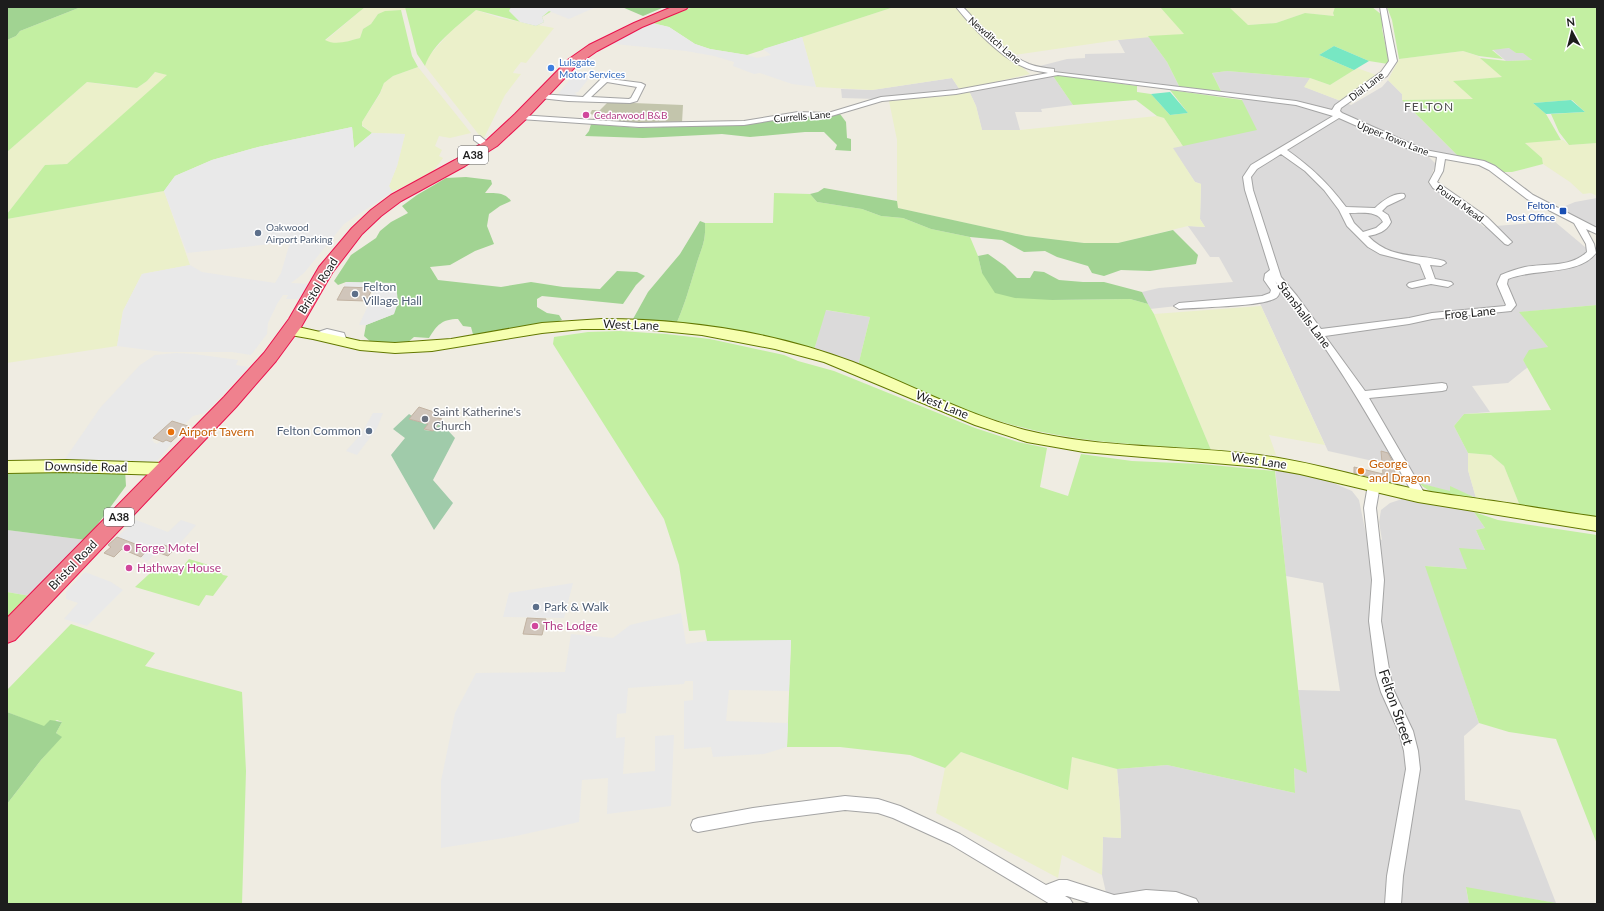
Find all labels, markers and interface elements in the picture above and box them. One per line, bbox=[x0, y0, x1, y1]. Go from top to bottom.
north arrow bbox=[1552, 12, 1592, 52]
street label: Newditch Lane bbox=[966, 14, 1024, 66]
text: N bbox=[1566, 15, 1576, 29]
place label: Lulsgate Motor Services bbox=[559, 56, 625, 80]
marker: Lulsgate Motor Services bbox=[546, 63, 556, 73]
street label: Dial Lane bbox=[1346, 69, 1386, 103]
district label: FELTON bbox=[1404, 99, 1454, 114]
street label: Currells Lane bbox=[773, 108, 831, 124]
place label: Cedarwood B&B bbox=[594, 109, 667, 121]
marker: Cedarwood B&B bbox=[581, 110, 591, 120]
street label: Upper Town Lane bbox=[1355, 118, 1431, 158]
road number: A38 bbox=[458, 146, 488, 164]
street label: Pound Mead bbox=[1434, 182, 1486, 224]
place label: Felton Post Office bbox=[1506, 199, 1555, 223]
marker: Felton Post Office bbox=[1558, 206, 1568, 216]
place label: Oakwood Airport Parking bbox=[266, 221, 333, 245]
marker: Oakwood Airport Parking bbox=[253, 228, 263, 238]
street label: Bristol Road bbox=[294, 255, 341, 317]
street label: Stanshalls Lane bbox=[1274, 278, 1335, 351]
place label: Felton Village Hall bbox=[363, 279, 422, 308]
marker: Felton Village Hall bbox=[350, 289, 360, 299]
street label: Frog Lane bbox=[1444, 303, 1496, 322]
street label: West Lane bbox=[603, 316, 659, 333]
street label: West Lane bbox=[914, 387, 971, 422]
place label: Saint Katherine's Church bbox=[433, 404, 521, 433]
marker: Saint Katherine's Church bbox=[420, 414, 430, 424]
place label: Felton Common bbox=[277, 423, 361, 438]
place label: Airport Tavern bbox=[179, 424, 254, 439]
marker: Felton Common bbox=[364, 426, 374, 436]
marker: Airport Tavern bbox=[166, 427, 176, 437]
street label: West Lane bbox=[1230, 449, 1288, 472]
place label: George and Dragon bbox=[1369, 456, 1430, 485]
street label: Downside Road bbox=[45, 458, 127, 475]
marker: George and Dragon bbox=[1356, 466, 1366, 476]
road number: A38 bbox=[104, 508, 134, 526]
street label: Bristol Road bbox=[45, 537, 100, 593]
place label: Forge Motel bbox=[135, 540, 199, 555]
marker: Forge Motel bbox=[122, 543, 132, 553]
place label: Hathway House bbox=[137, 560, 221, 575]
marker: Hathway House bbox=[124, 563, 134, 573]
place label: Park & Walk bbox=[544, 599, 610, 614]
marker: Park & Walk bbox=[531, 602, 541, 612]
place label: The Lodge bbox=[543, 618, 598, 633]
marker: The Lodge bbox=[530, 621, 540, 631]
street label: Felton Street bbox=[1376, 667, 1417, 747]

